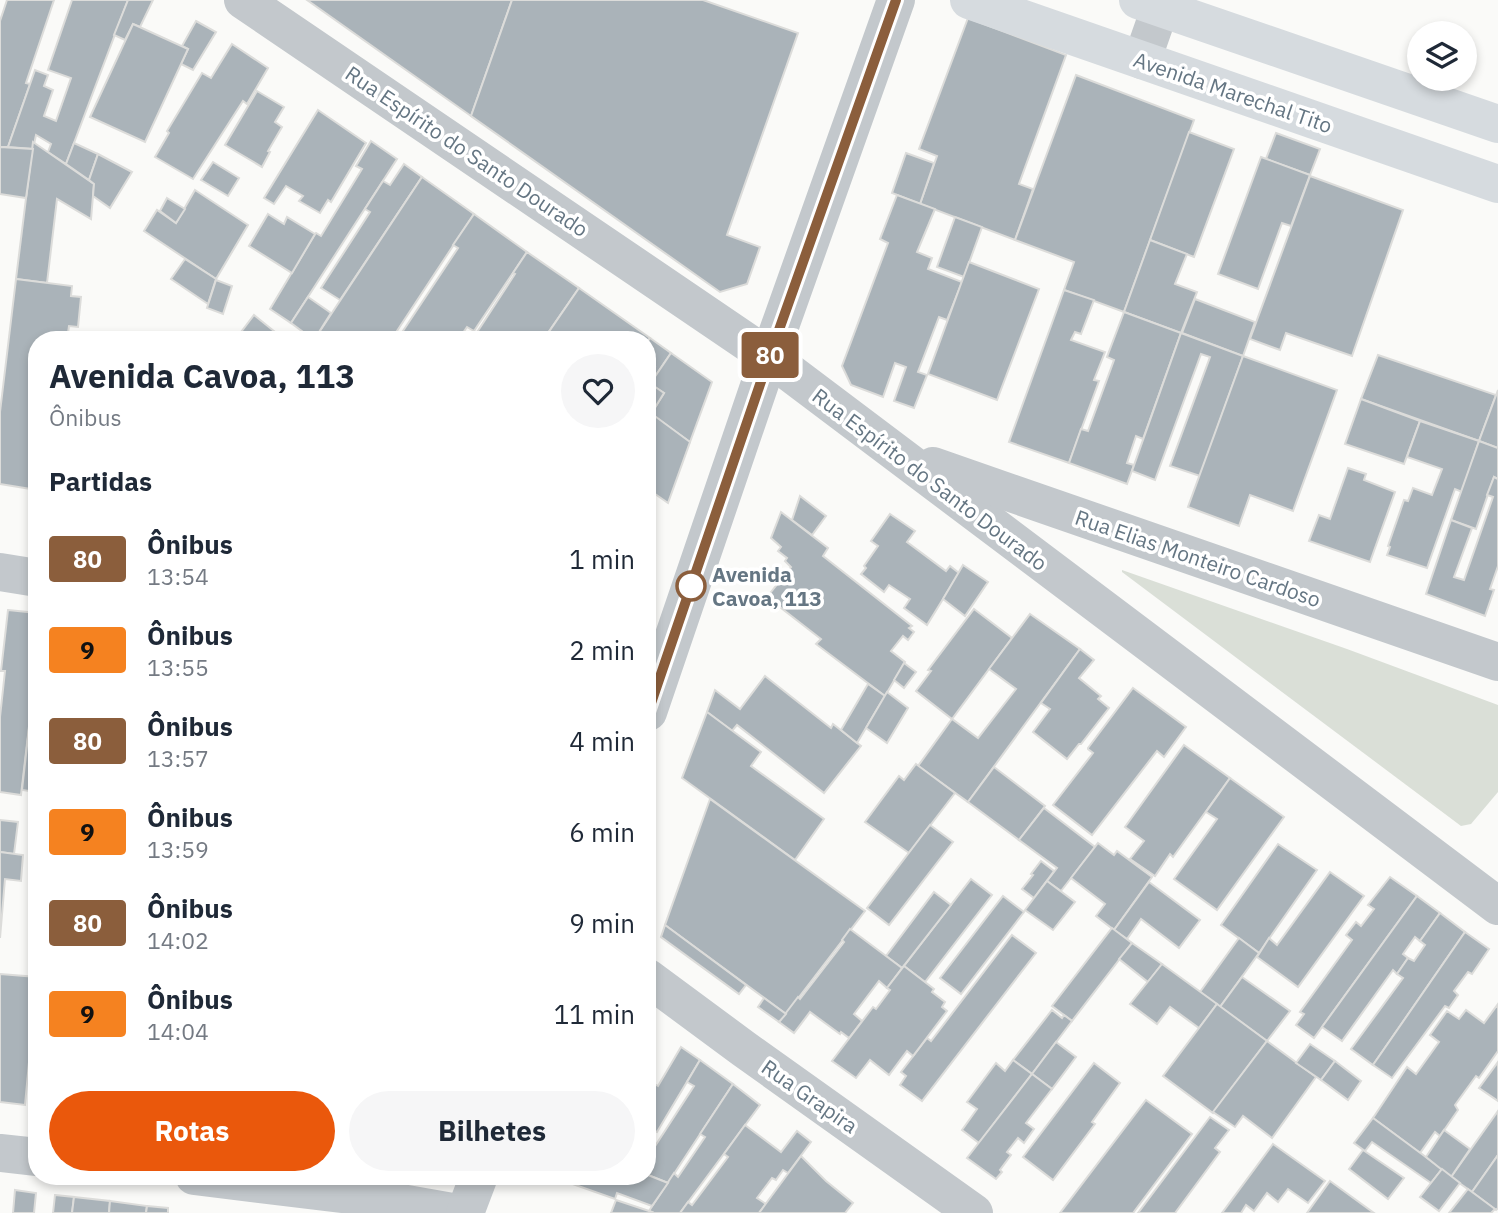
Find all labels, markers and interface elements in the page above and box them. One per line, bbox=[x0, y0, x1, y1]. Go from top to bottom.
map controls bbox=[1407, 21, 1477, 91]
button: layers bbox=[1407, 21, 1477, 91]
street label: Avenida Marechal Tito bbox=[1130, 45, 1336, 139]
street label: Rua Espírito do Santo Dourado bbox=[340, 59, 594, 243]
line badge: 80 bbox=[738, 332, 802, 378]
text: 80 bbox=[756, 339, 784, 371]
text: Avenida Cavoa, 113 bbox=[49, 354, 355, 397]
button: heart bbox=[561, 354, 635, 428]
street label: Rua Espírito do Santo Dourado bbox=[807, 381, 1053, 577]
text: Ônibus bbox=[49, 402, 122, 432]
text: Partidas bbox=[49, 464, 152, 498]
street label: Rua Elias Monteiro Cardoso bbox=[1071, 503, 1325, 613]
text: Ônibus bbox=[147, 527, 233, 561]
text: 1 min bbox=[569, 542, 635, 576]
text: 80 bbox=[73, 543, 102, 575]
place label: Avenida Cavoa, 113 bbox=[712, 560, 822, 612]
text: 13:54 bbox=[147, 561, 209, 591]
marker: Avenida Cavoa, 113 bbox=[676, 571, 706, 601]
text: Ônibus bbox=[147, 618, 233, 652]
text: 2 min bbox=[569, 633, 635, 667]
text: 9 bbox=[80, 634, 95, 666]
text: 13:55 bbox=[147, 652, 209, 682]
text: Ônibus bbox=[147, 709, 233, 743]
text: 4 min bbox=[569, 724, 635, 758]
text: 80 bbox=[73, 725, 102, 757]
text: 13:57 bbox=[147, 743, 209, 773]
text: Ônibus bbox=[147, 800, 233, 834]
text: 6 min bbox=[569, 815, 635, 849]
text: 9 bbox=[80, 816, 95, 848]
text: 13:59 bbox=[147, 834, 209, 864]
text: Ônibus bbox=[147, 891, 233, 925]
text: 9 min bbox=[569, 906, 635, 940]
text: 80 bbox=[73, 907, 102, 939]
text: 14:02 bbox=[147, 925, 209, 955]
text: Ônibus bbox=[147, 982, 233, 1016]
text: 11 min bbox=[554, 997, 635, 1031]
text: 9 bbox=[80, 998, 95, 1030]
text: 14:04 bbox=[147, 1016, 209, 1046]
street label: Rua Grapira bbox=[756, 1053, 864, 1139]
button: Rotas bbox=[49, 1091, 335, 1171]
button: Bilhetes bbox=[349, 1091, 635, 1171]

